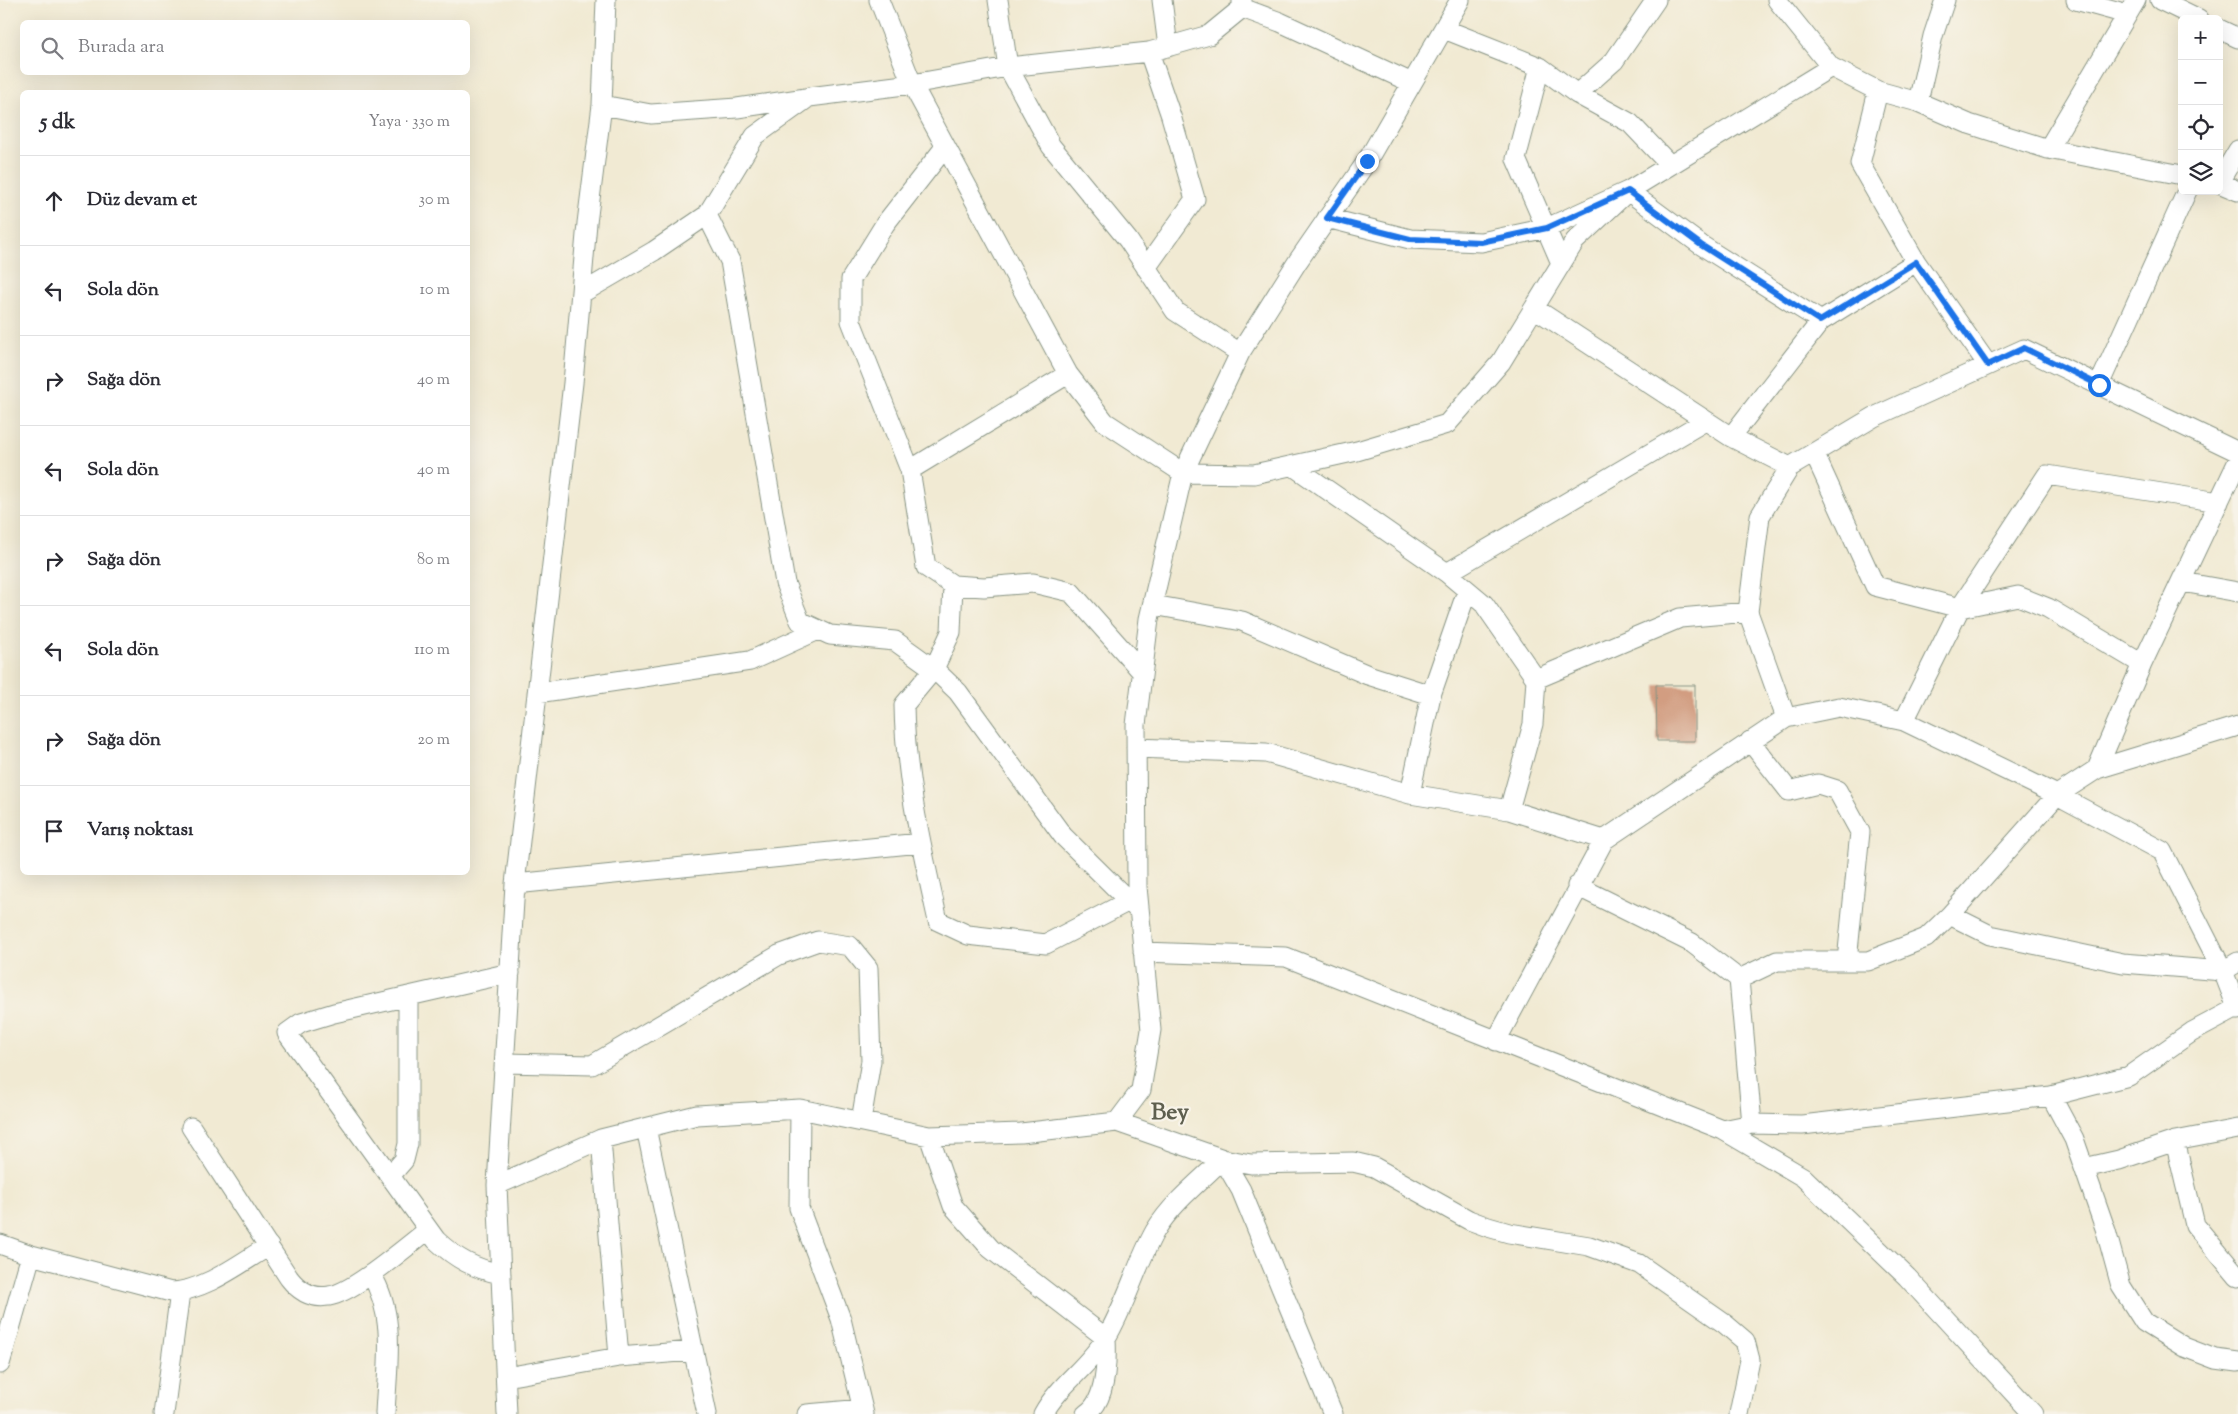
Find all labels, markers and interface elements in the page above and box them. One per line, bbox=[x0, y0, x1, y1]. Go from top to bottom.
map controls bbox=[2178, 15, 2223, 195]
button: + bbox=[2178, 15, 2223, 60]
search box bbox=[20, 20, 470, 75]
icon: search bbox=[38, 34, 66, 62]
text: Burada ara bbox=[78, 34, 164, 61]
button: − bbox=[2178, 60, 2223, 105]
button: locate bbox=[2178, 105, 2223, 150]
text: 5 dk bbox=[40, 108, 75, 138]
text: Yaya · 330 m bbox=[368, 111, 450, 134]
route end bbox=[1356, 150, 1379, 173]
button: layers bbox=[2178, 150, 2223, 195]
icon: ahead bbox=[40, 187, 68, 215]
text: Düz devam et bbox=[87, 187, 197, 214]
text: 30 m bbox=[419, 189, 450, 212]
icon: left bbox=[40, 277, 68, 305]
text: Sola dön bbox=[87, 277, 159, 304]
text: 10 m bbox=[420, 279, 450, 302]
icon: right bbox=[40, 367, 68, 395]
text: Sağa dön bbox=[87, 367, 161, 394]
text: 40 m bbox=[417, 369, 450, 392]
route start bbox=[2088, 374, 2111, 397]
icon: left bbox=[40, 457, 68, 485]
text: Sola dön bbox=[87, 457, 159, 484]
text: 40 m bbox=[417, 459, 450, 482]
icon: right bbox=[40, 547, 68, 575]
text: Sağa dön bbox=[87, 547, 161, 574]
text: 80 m bbox=[417, 549, 450, 572]
icon: left bbox=[40, 637, 68, 665]
text: Sola dön bbox=[87, 637, 159, 664]
text: 110 m bbox=[414, 639, 450, 662]
icon: right bbox=[40, 727, 68, 755]
text: Sağa dön bbox=[87, 727, 161, 754]
text: 20 m bbox=[417, 729, 450, 752]
icon: arrive bbox=[40, 817, 68, 845]
text: Varış noktası bbox=[87, 817, 193, 844]
district label: Bey bbox=[1151, 1096, 1189, 1130]

